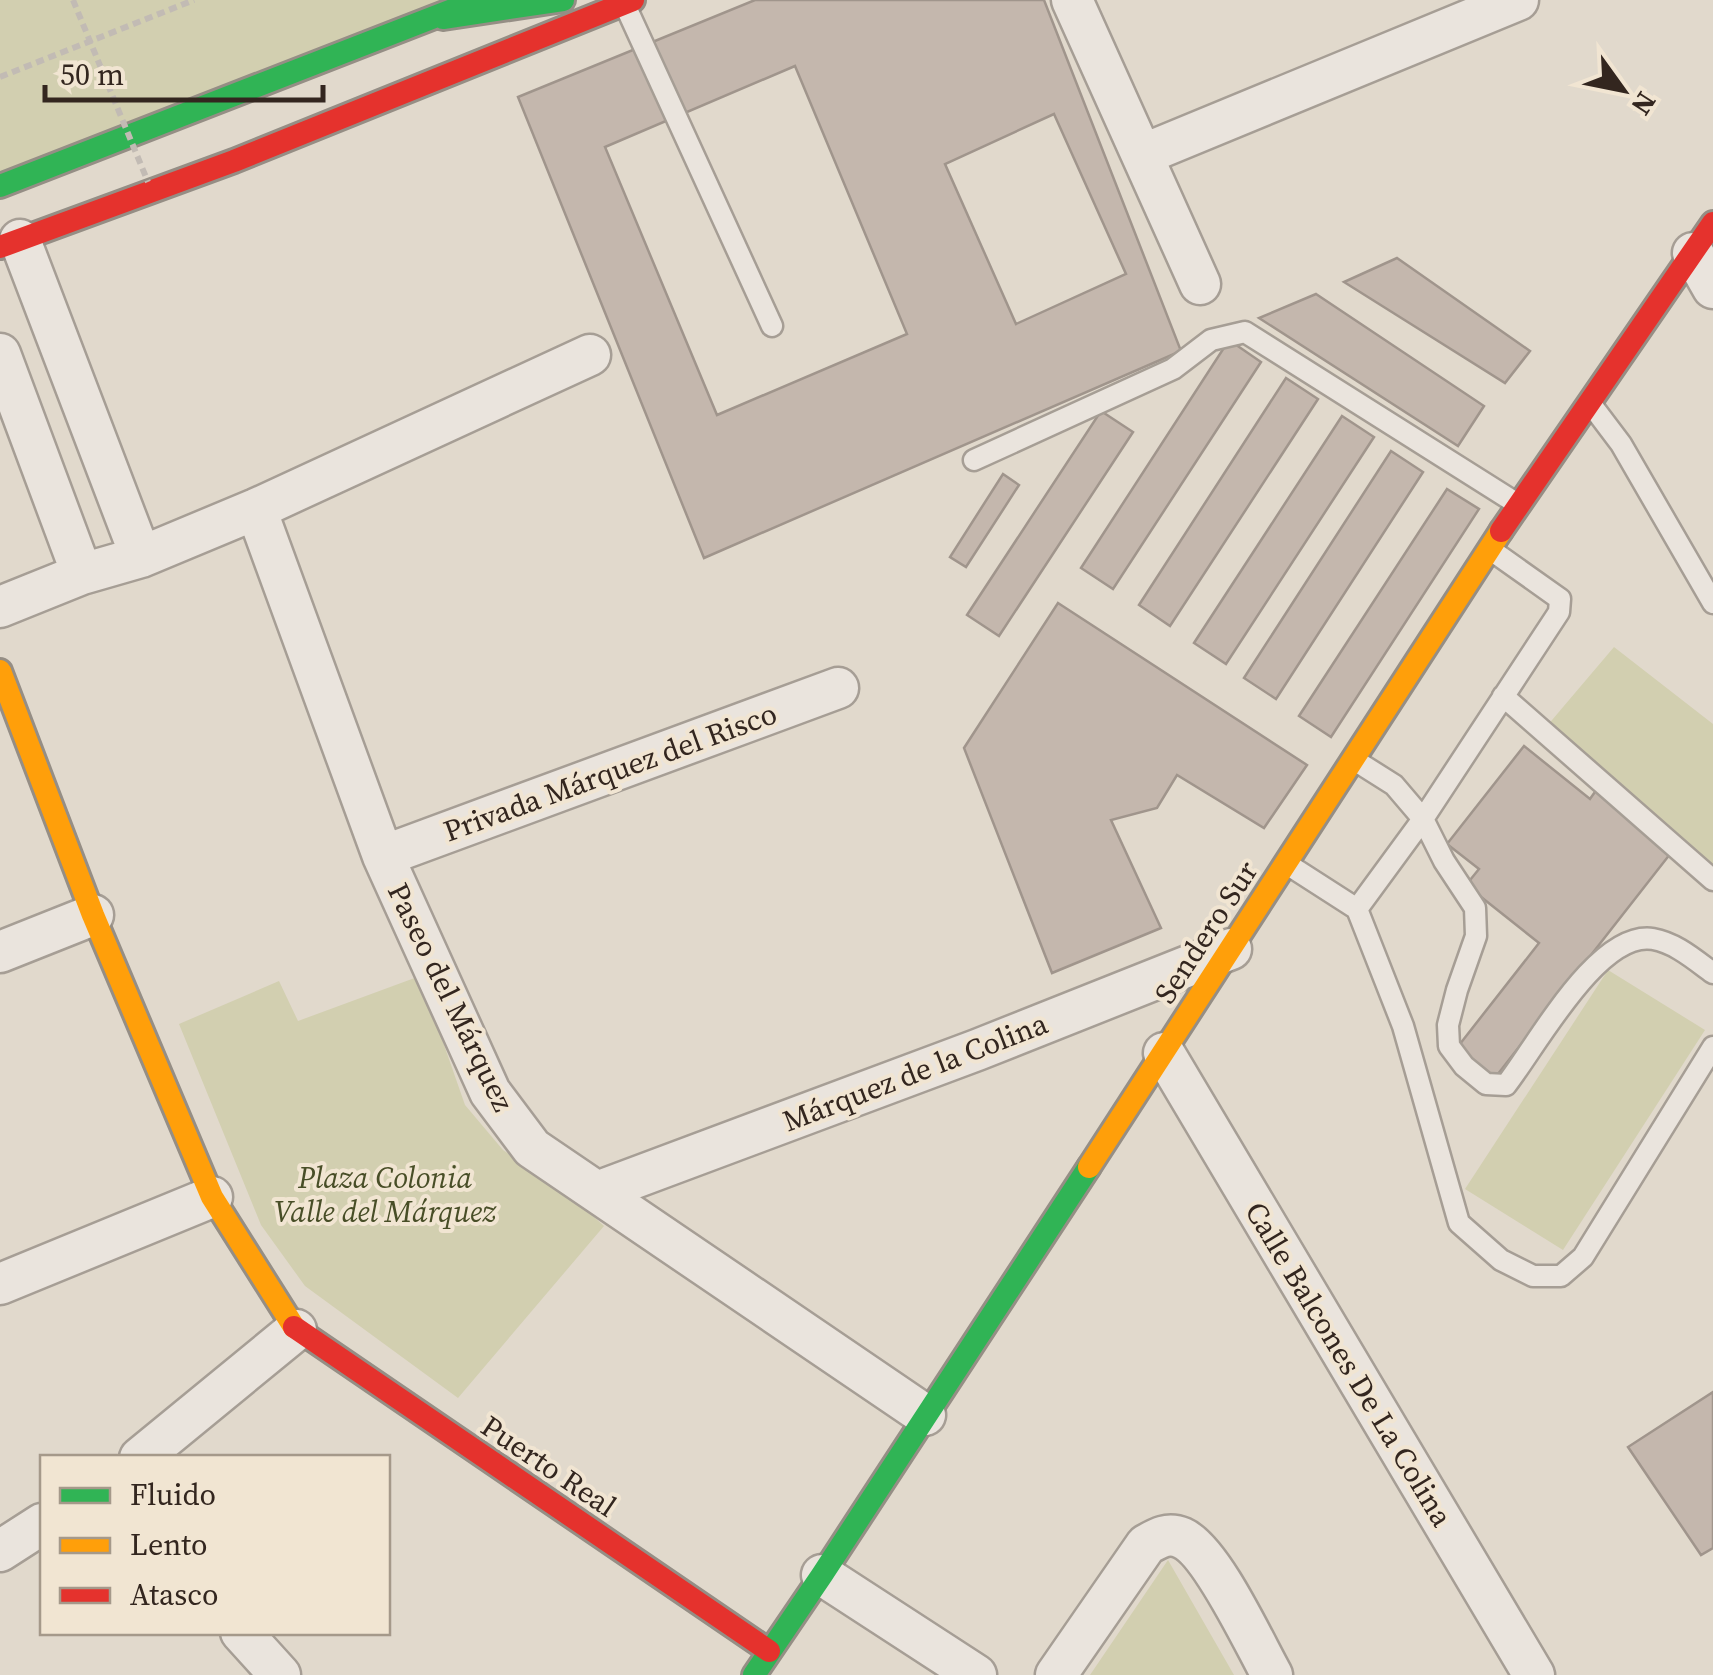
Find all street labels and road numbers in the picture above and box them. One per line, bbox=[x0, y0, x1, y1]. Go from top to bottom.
street label: Privada Márquez del Risco bbox=[438, 693, 782, 851]
street label: Sendero Sur bbox=[1145, 853, 1268, 1011]
street label: Paseo del Márquez bbox=[378, 876, 524, 1118]
street label: Márquez de la Colina bbox=[777, 1002, 1054, 1141]
street label: Calle Balcones De La Colina bbox=[1236, 1194, 1463, 1535]
street label: Puerto Real bbox=[473, 1406, 625, 1526]

